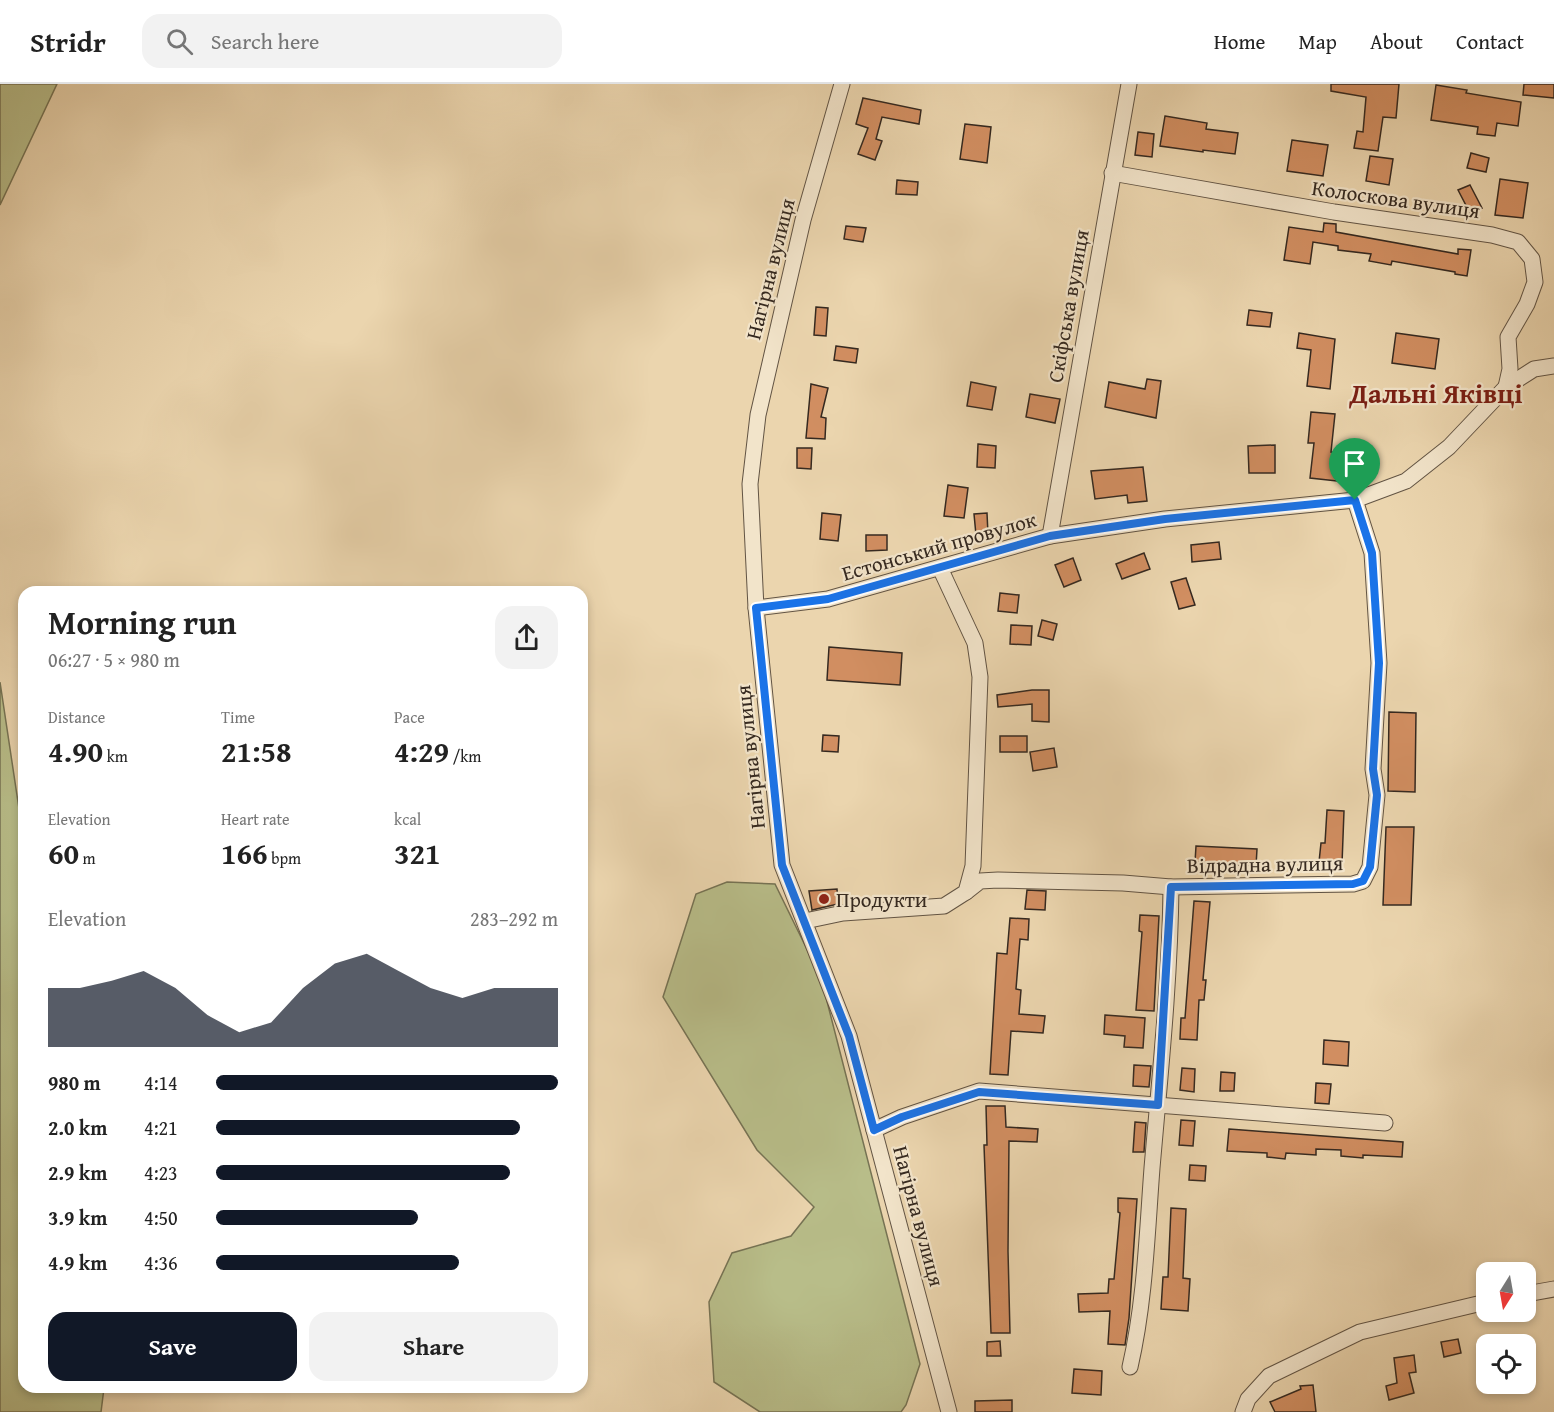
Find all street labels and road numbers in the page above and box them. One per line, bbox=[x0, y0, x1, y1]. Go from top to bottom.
street label: Колоскова вулиця bbox=[1310, 172, 1482, 226]
street label: Нагірна вулиця bbox=[737, 195, 803, 343]
street label: Скіфська вулиця bbox=[1039, 227, 1097, 385]
street label: Естонський провулок bbox=[838, 503, 1040, 589]
street label: Нагірна вулиця bbox=[727, 683, 773, 830]
street label: Відрадна вулиця bbox=[1187, 847, 1344, 881]
street label: Нагірна вулиця bbox=[885, 1142, 953, 1290]

